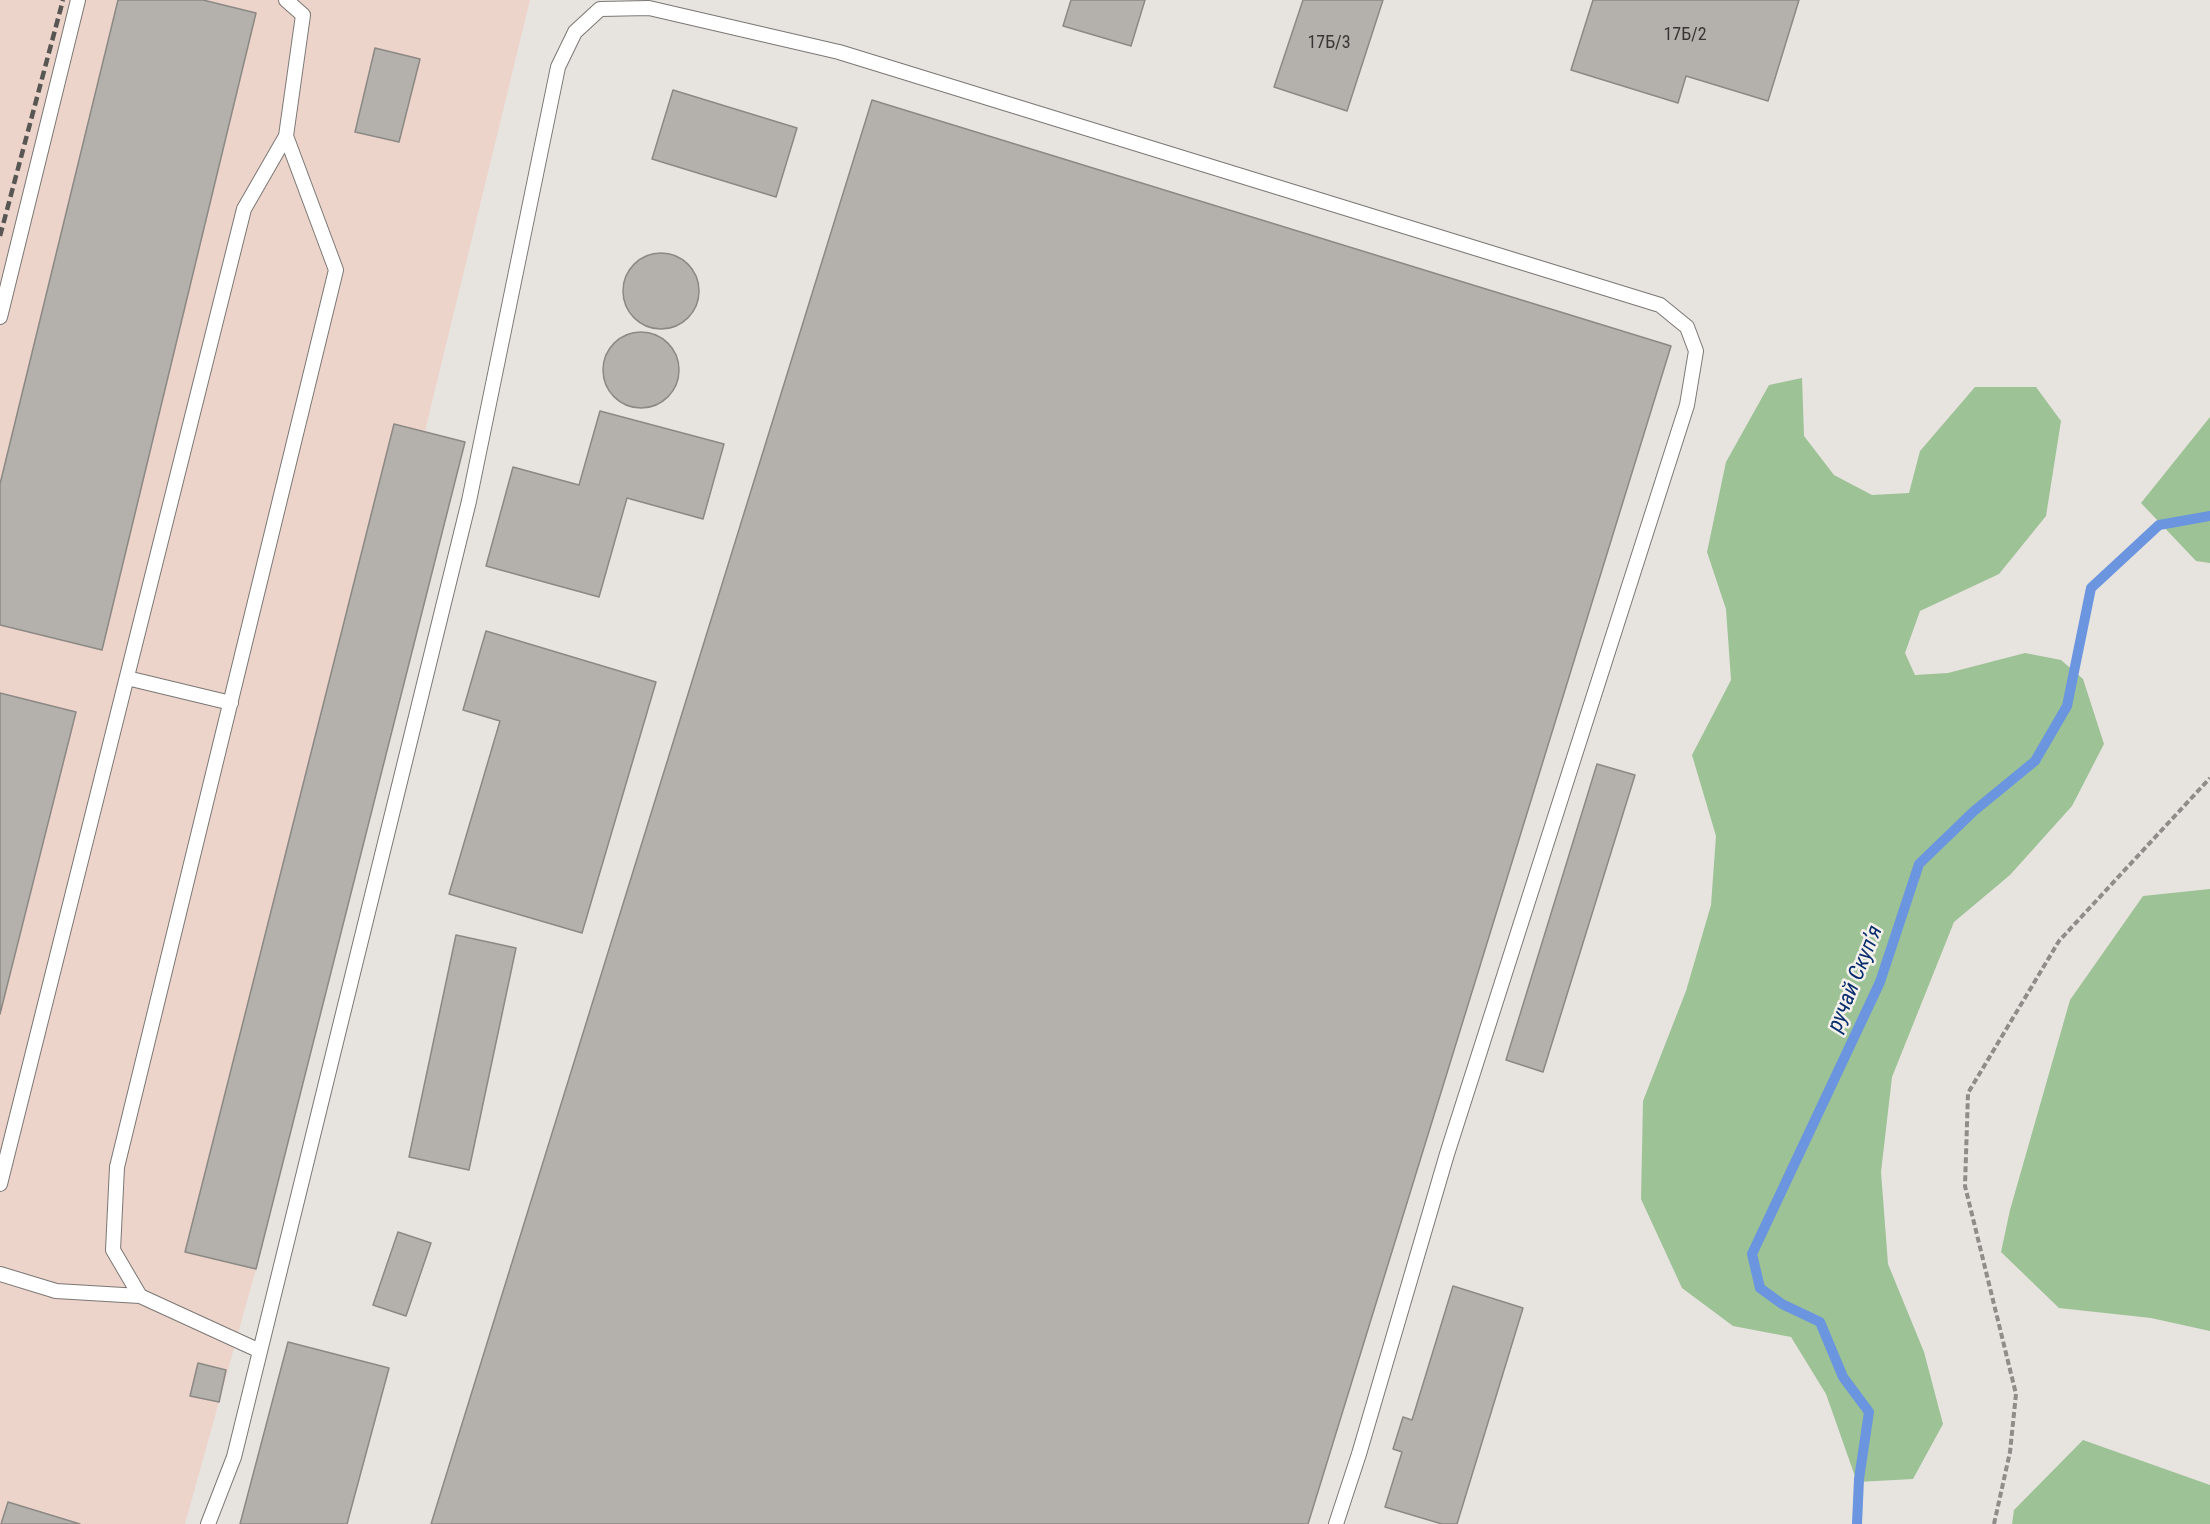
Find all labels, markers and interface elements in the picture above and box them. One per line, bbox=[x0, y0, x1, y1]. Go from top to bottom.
house number: 17Б/2 bbox=[1663, 24, 1707, 46]
house number: 17Б/3 bbox=[1307, 32, 1351, 54]
water label: ручай Скупʼя bbox=[1823, 922, 1889, 1036]

